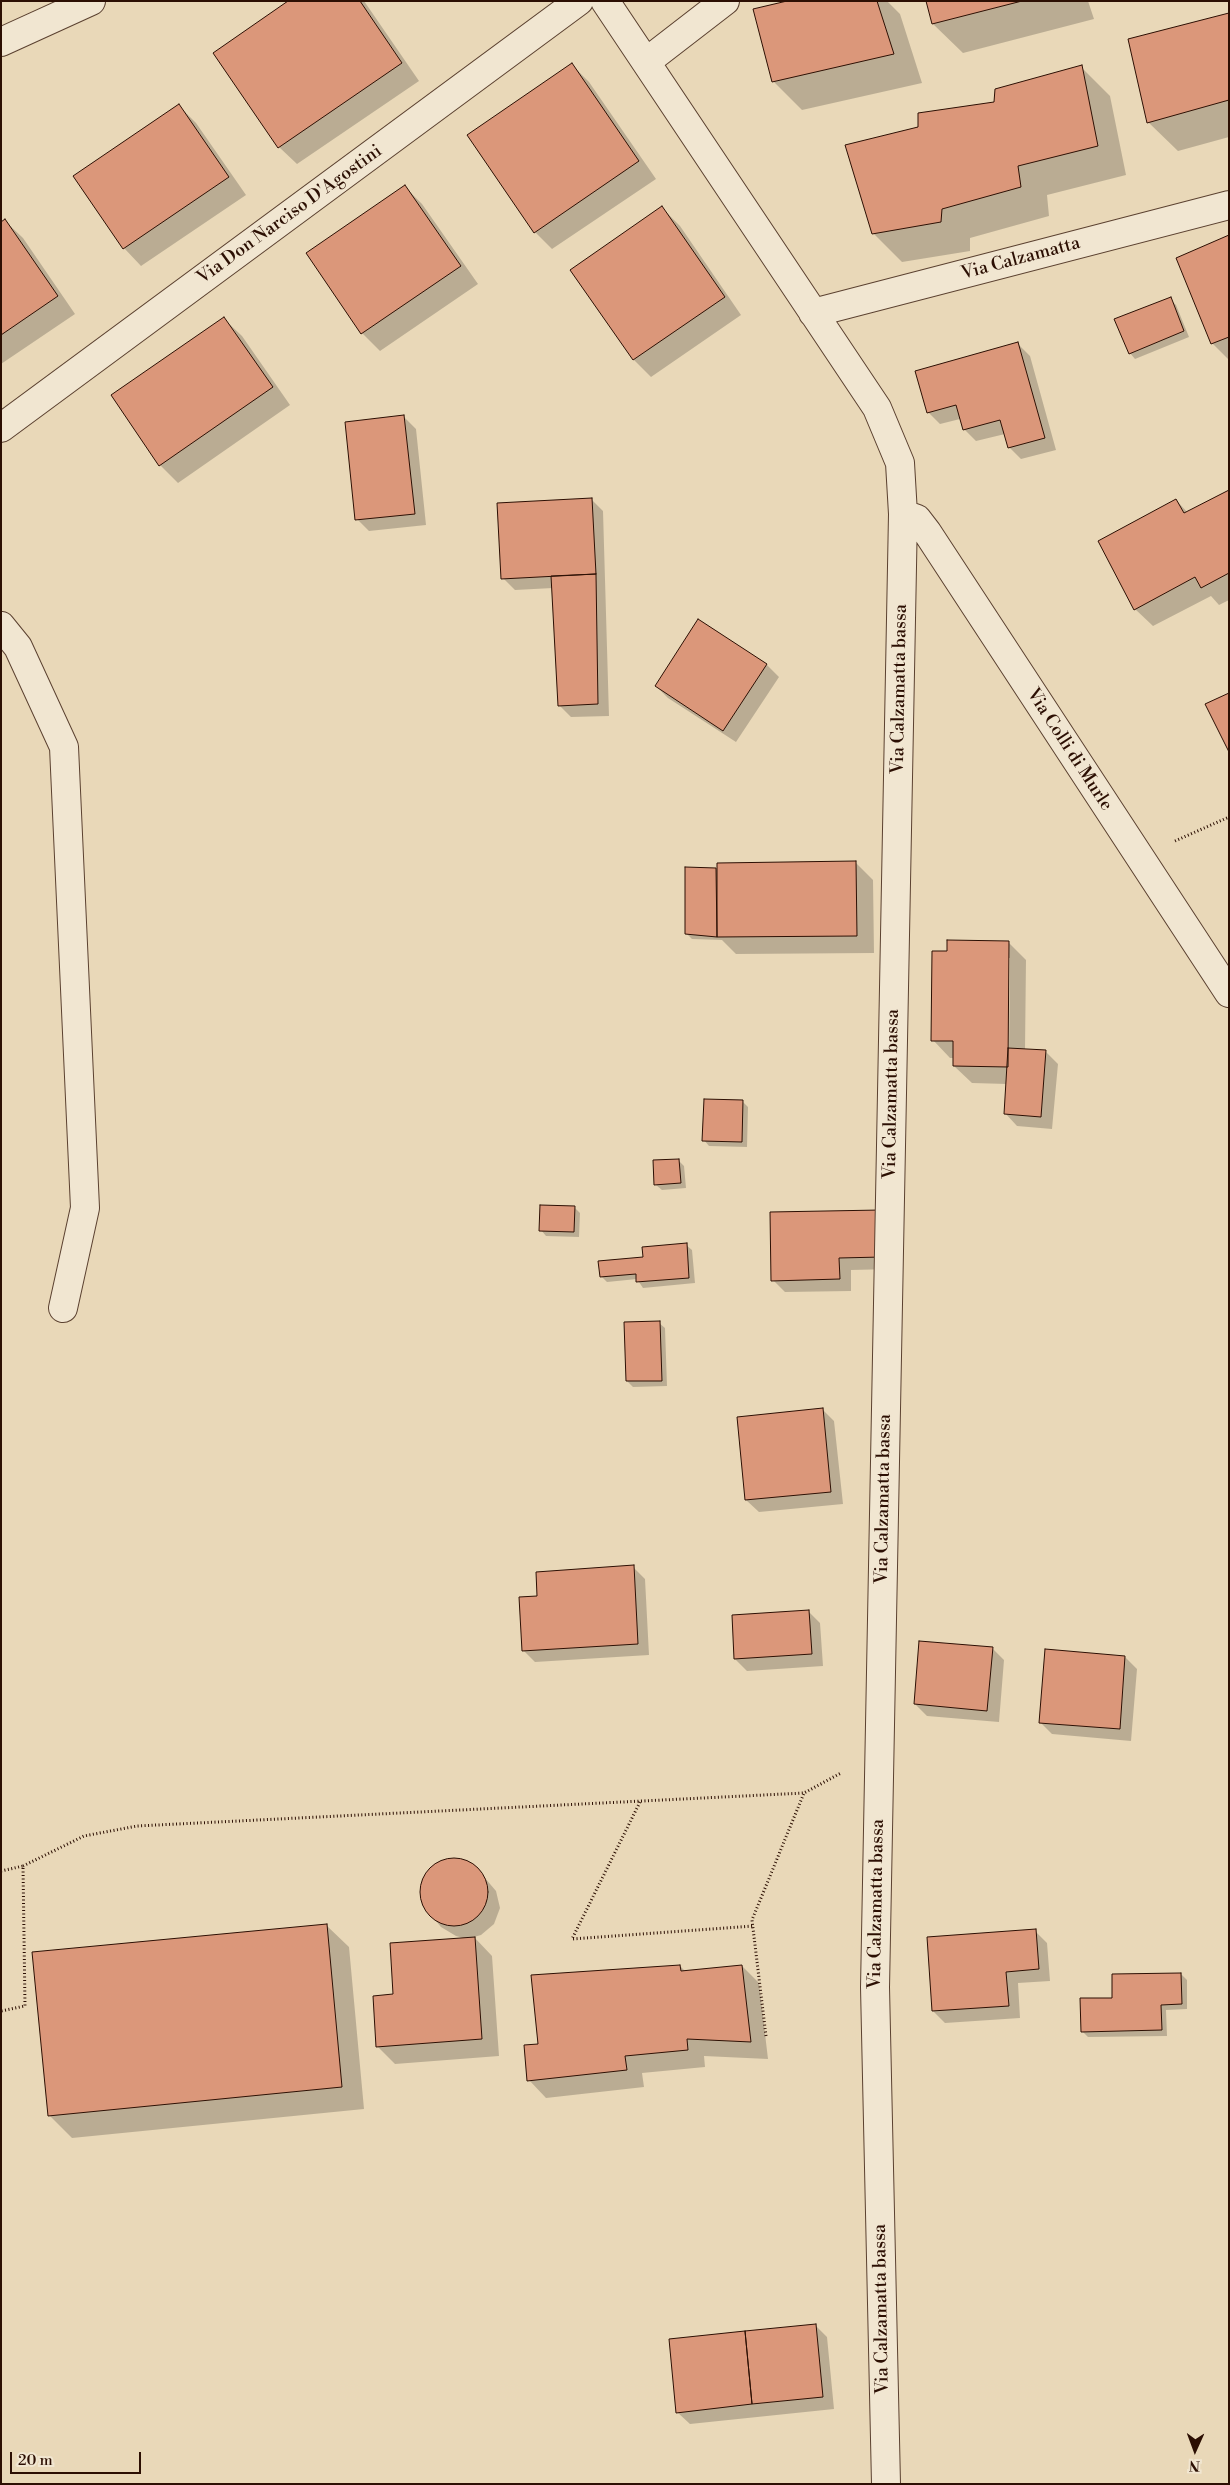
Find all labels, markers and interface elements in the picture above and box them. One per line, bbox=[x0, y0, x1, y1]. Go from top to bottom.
street label: Via Don Narciso D'Agostini bbox=[193, 141, 387, 289]
street label: Via Calzamatta bbox=[959, 233, 1083, 285]
street label: Via Calzamatta bassa bbox=[888, 604, 912, 774]
street label: Via Colli di Murle bbox=[1021, 685, 1117, 815]
street label: Via Calzamatta bassa bbox=[880, 1009, 904, 1179]
street label: Via Calzamatta bassa bbox=[872, 1414, 896, 1584]
street label: Via Calzamatta bassa bbox=[865, 1819, 889, 1989]
street label: Via Calzamatta bassa bbox=[870, 2224, 894, 2394]
north arrow bbox=[1170, 2425, 1220, 2475]
scale bar bbox=[12, 2442, 144, 2474]
text: 20 m bbox=[18, 2451, 53, 2470]
text: N bbox=[1189, 2456, 1200, 2474]

